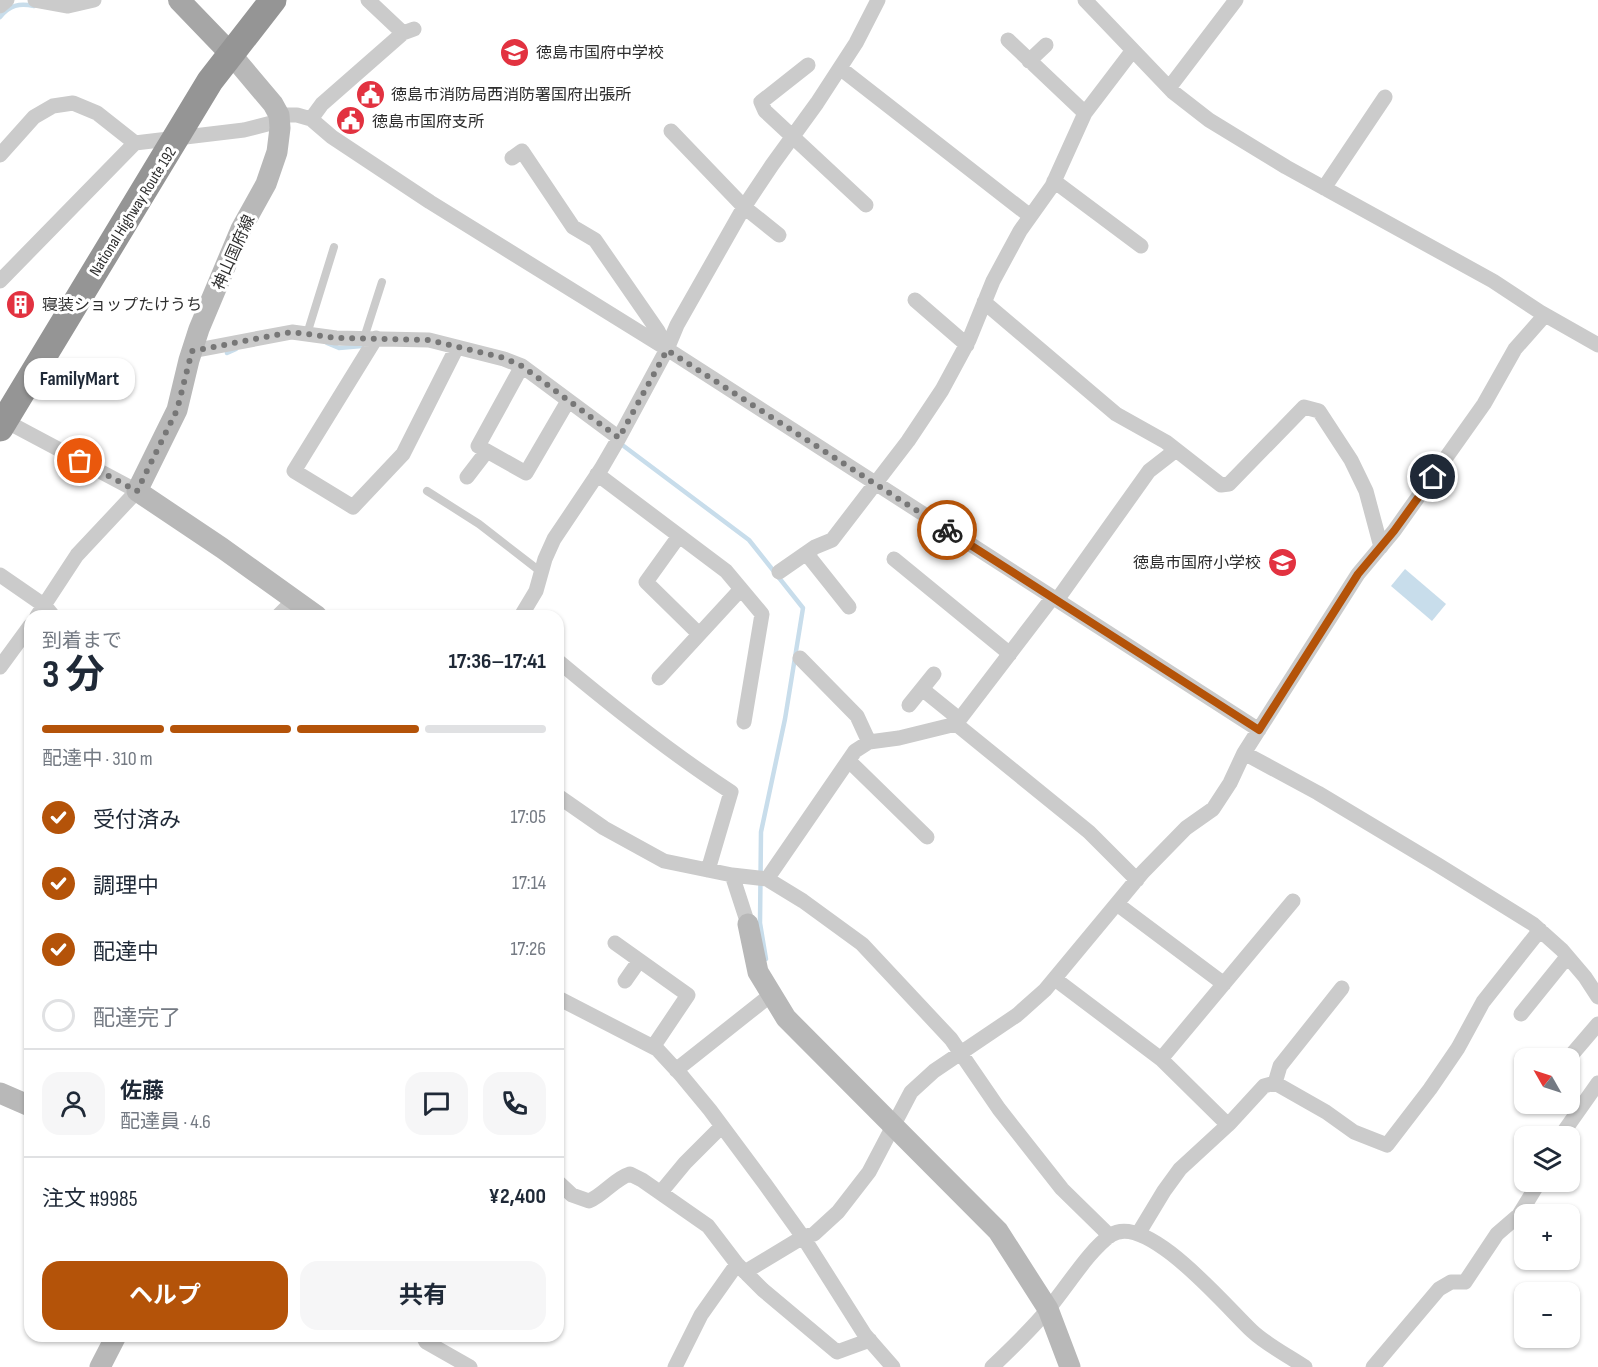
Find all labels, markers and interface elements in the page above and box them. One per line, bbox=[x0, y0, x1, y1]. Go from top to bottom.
school or university icon: 徳島市国府中学校 bbox=[499, 36, 531, 68]
place label: 徳島市国府中学校 bbox=[536, 44, 664, 63]
public building icon: 徳島市消防局西消防署国府出張所 bbox=[354, 78, 386, 110]
place label: 徳島市消防局西消防署国府出張所 bbox=[391, 86, 631, 105]
public building icon: 徳島市国府支所 bbox=[335, 105, 367, 137]
place label: 徳島市国府支所 bbox=[372, 113, 484, 132]
street label: National Highway Route 192 bbox=[86, 144, 181, 280]
street label: 神山国府線 bbox=[209, 212, 259, 293]
building icon: 寝装ショップたけうち bbox=[5, 288, 37, 320]
place label: 寝装ショップたけうち bbox=[42, 296, 202, 315]
callout: FamilyMart bbox=[25, 359, 136, 401]
text: FamilyMart bbox=[40, 367, 119, 391]
pin bbox=[54, 435, 105, 486]
icon: bag bbox=[63, 444, 96, 477]
pin bbox=[1407, 451, 1458, 502]
icon: home bbox=[1416, 460, 1449, 493]
courier bbox=[917, 500, 977, 560]
icon: bike bbox=[931, 514, 964, 547]
school or university icon: 徳島市国府小学校 bbox=[1266, 546, 1298, 578]
place label: 徳島市国府小学校 bbox=[1133, 554, 1261, 573]
text: 到着まで bbox=[42, 629, 122, 653]
text: 17:36–17:41 bbox=[448, 648, 546, 675]
text: 3 分 bbox=[42, 652, 105, 699]
text: 配達中 · 310 m bbox=[42, 747, 153, 771]
icon: check bbox=[42, 801, 75, 834]
text: 17:05 bbox=[510, 805, 546, 829]
text: 受付済み bbox=[93, 807, 181, 834]
icon: check bbox=[42, 867, 75, 900]
text: 17:14 bbox=[512, 871, 546, 895]
text: 調理中 bbox=[93, 873, 159, 900]
icon: check bbox=[42, 933, 75, 966]
text: 17:26 bbox=[510, 937, 546, 961]
text: 配達中 bbox=[93, 939, 159, 966]
text: 配達完了 bbox=[93, 1005, 181, 1032]
north arrow bbox=[1514, 1048, 1580, 1114]
map controls bbox=[1514, 1048, 1580, 1348]
button: person bbox=[42, 1072, 105, 1135]
button: chat bbox=[405, 1072, 468, 1135]
button: phone bbox=[483, 1072, 546, 1135]
text: 佐藤 bbox=[120, 1078, 164, 1105]
text: 配達員 · 4.6 bbox=[120, 1110, 211, 1134]
button: layers bbox=[1514, 1126, 1580, 1192]
text: ¥2,400 bbox=[489, 1183, 546, 1210]
text: 注文 #9985 bbox=[42, 1186, 137, 1213]
button: + bbox=[1514, 1204, 1580, 1270]
button: ヘルプ bbox=[42, 1261, 288, 1330]
button: 共有 bbox=[300, 1261, 546, 1330]
button: − bbox=[1514, 1282, 1580, 1348]

